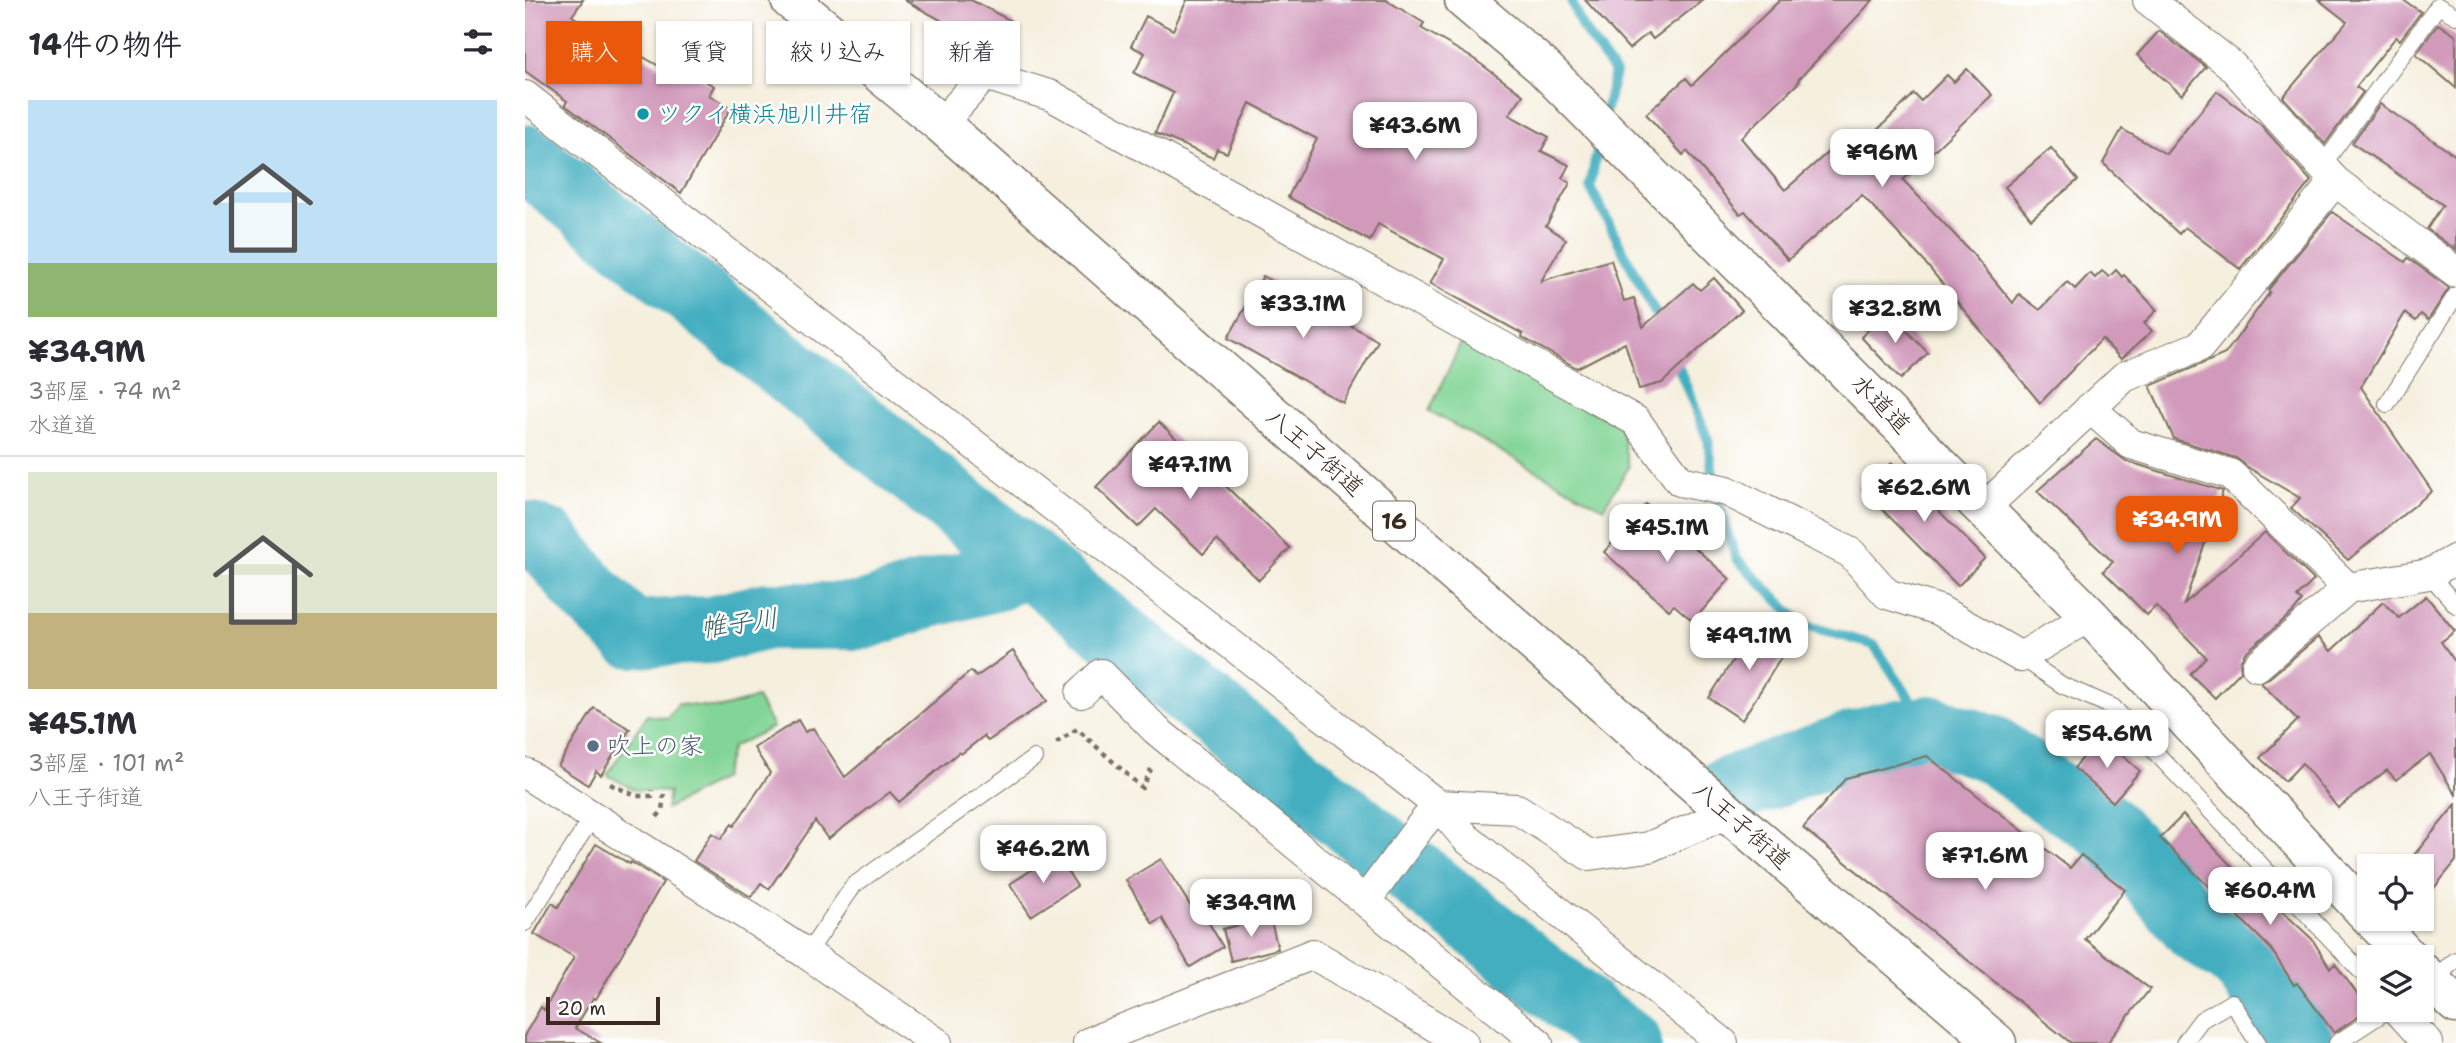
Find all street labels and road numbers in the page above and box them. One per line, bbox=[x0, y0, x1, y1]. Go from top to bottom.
street label: 水道道 bbox=[1844, 367, 1918, 441]
street label: 八王子街道 bbox=[1259, 401, 1371, 503]
road number: 16 bbox=[1373, 502, 1415, 540]
street label: 八王子街道 bbox=[1686, 774, 1798, 876]

